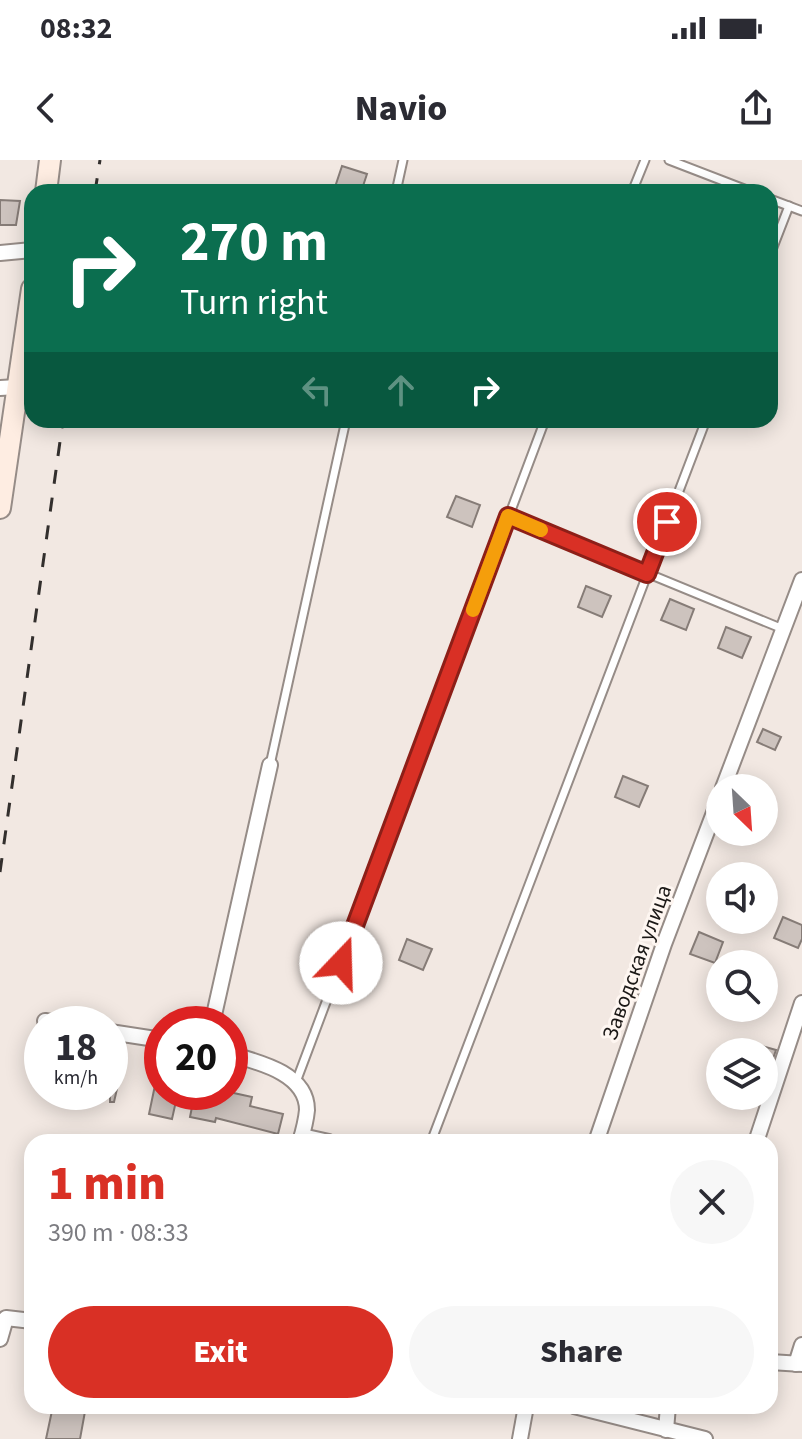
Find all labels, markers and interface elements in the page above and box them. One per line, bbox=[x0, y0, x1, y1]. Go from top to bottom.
text: 08:32 bbox=[40, 7, 112, 50]
text: Navio bbox=[355, 83, 447, 134]
icon: back bbox=[24, 86, 68, 130]
icon: share bbox=[734, 86, 778, 130]
text: 270 m bbox=[180, 203, 328, 282]
icon: right bbox=[48, 216, 152, 320]
text: Turn right bbox=[180, 277, 328, 328]
icon: left bbox=[295, 368, 339, 412]
icon: ahead bbox=[379, 368, 423, 412]
icon: right bbox=[463, 368, 507, 412]
pin bbox=[633, 488, 701, 556]
icon: arrive bbox=[645, 500, 689, 544]
north arrow bbox=[706, 774, 778, 846]
map controls bbox=[706, 774, 778, 1110]
button: sound bbox=[706, 862, 778, 934]
street label: Заводская улица bbox=[594, 880, 680, 1045]
position arrow bbox=[299, 921, 383, 1005]
button: search bbox=[706, 950, 778, 1022]
speed limit sign: 20 bbox=[144, 1006, 248, 1110]
text: 18 bbox=[55, 1019, 97, 1076]
button: layers bbox=[706, 1038, 778, 1110]
text: km/h bbox=[54, 1064, 98, 1092]
text: 1 min bbox=[48, 1150, 166, 1218]
button: close bbox=[670, 1160, 754, 1244]
text: 390 m · 08:33 bbox=[48, 1214, 189, 1251]
button: Exit bbox=[48, 1306, 393, 1398]
button: Share bbox=[409, 1306, 754, 1398]

